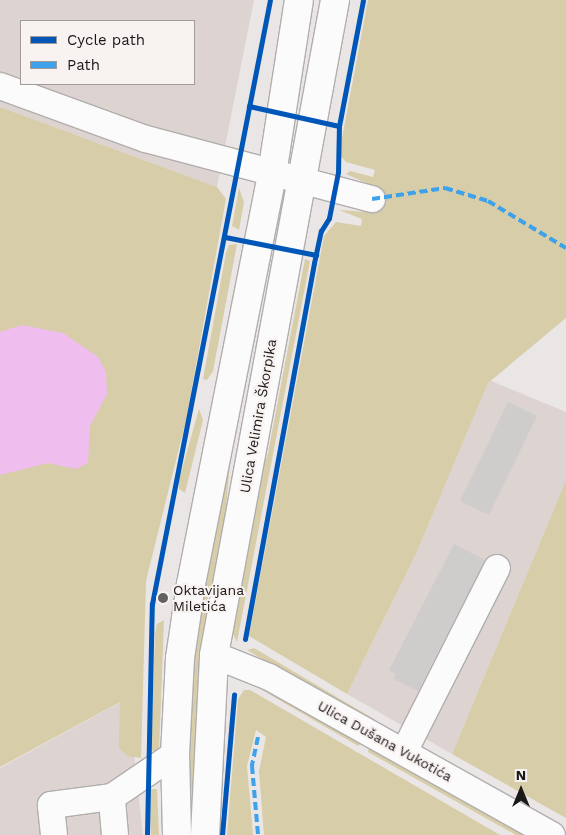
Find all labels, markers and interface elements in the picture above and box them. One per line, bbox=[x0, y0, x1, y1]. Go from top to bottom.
legend bbox=[20, 20, 195, 85]
text: Cycle path bbox=[67, 31, 145, 49]
text: Path bbox=[67, 56, 100, 74]
street label: Ulica Velimira Škorpika bbox=[236, 337, 280, 495]
place label: Oktavijana Miletića bbox=[173, 582, 244, 614]
marker: Oktavijana Miletića bbox=[157, 592, 169, 604]
street label: Ulica Dušana Vukotića bbox=[314, 697, 456, 785]
north arrow bbox=[496, 765, 546, 815]
text: N bbox=[516, 767, 526, 783]

